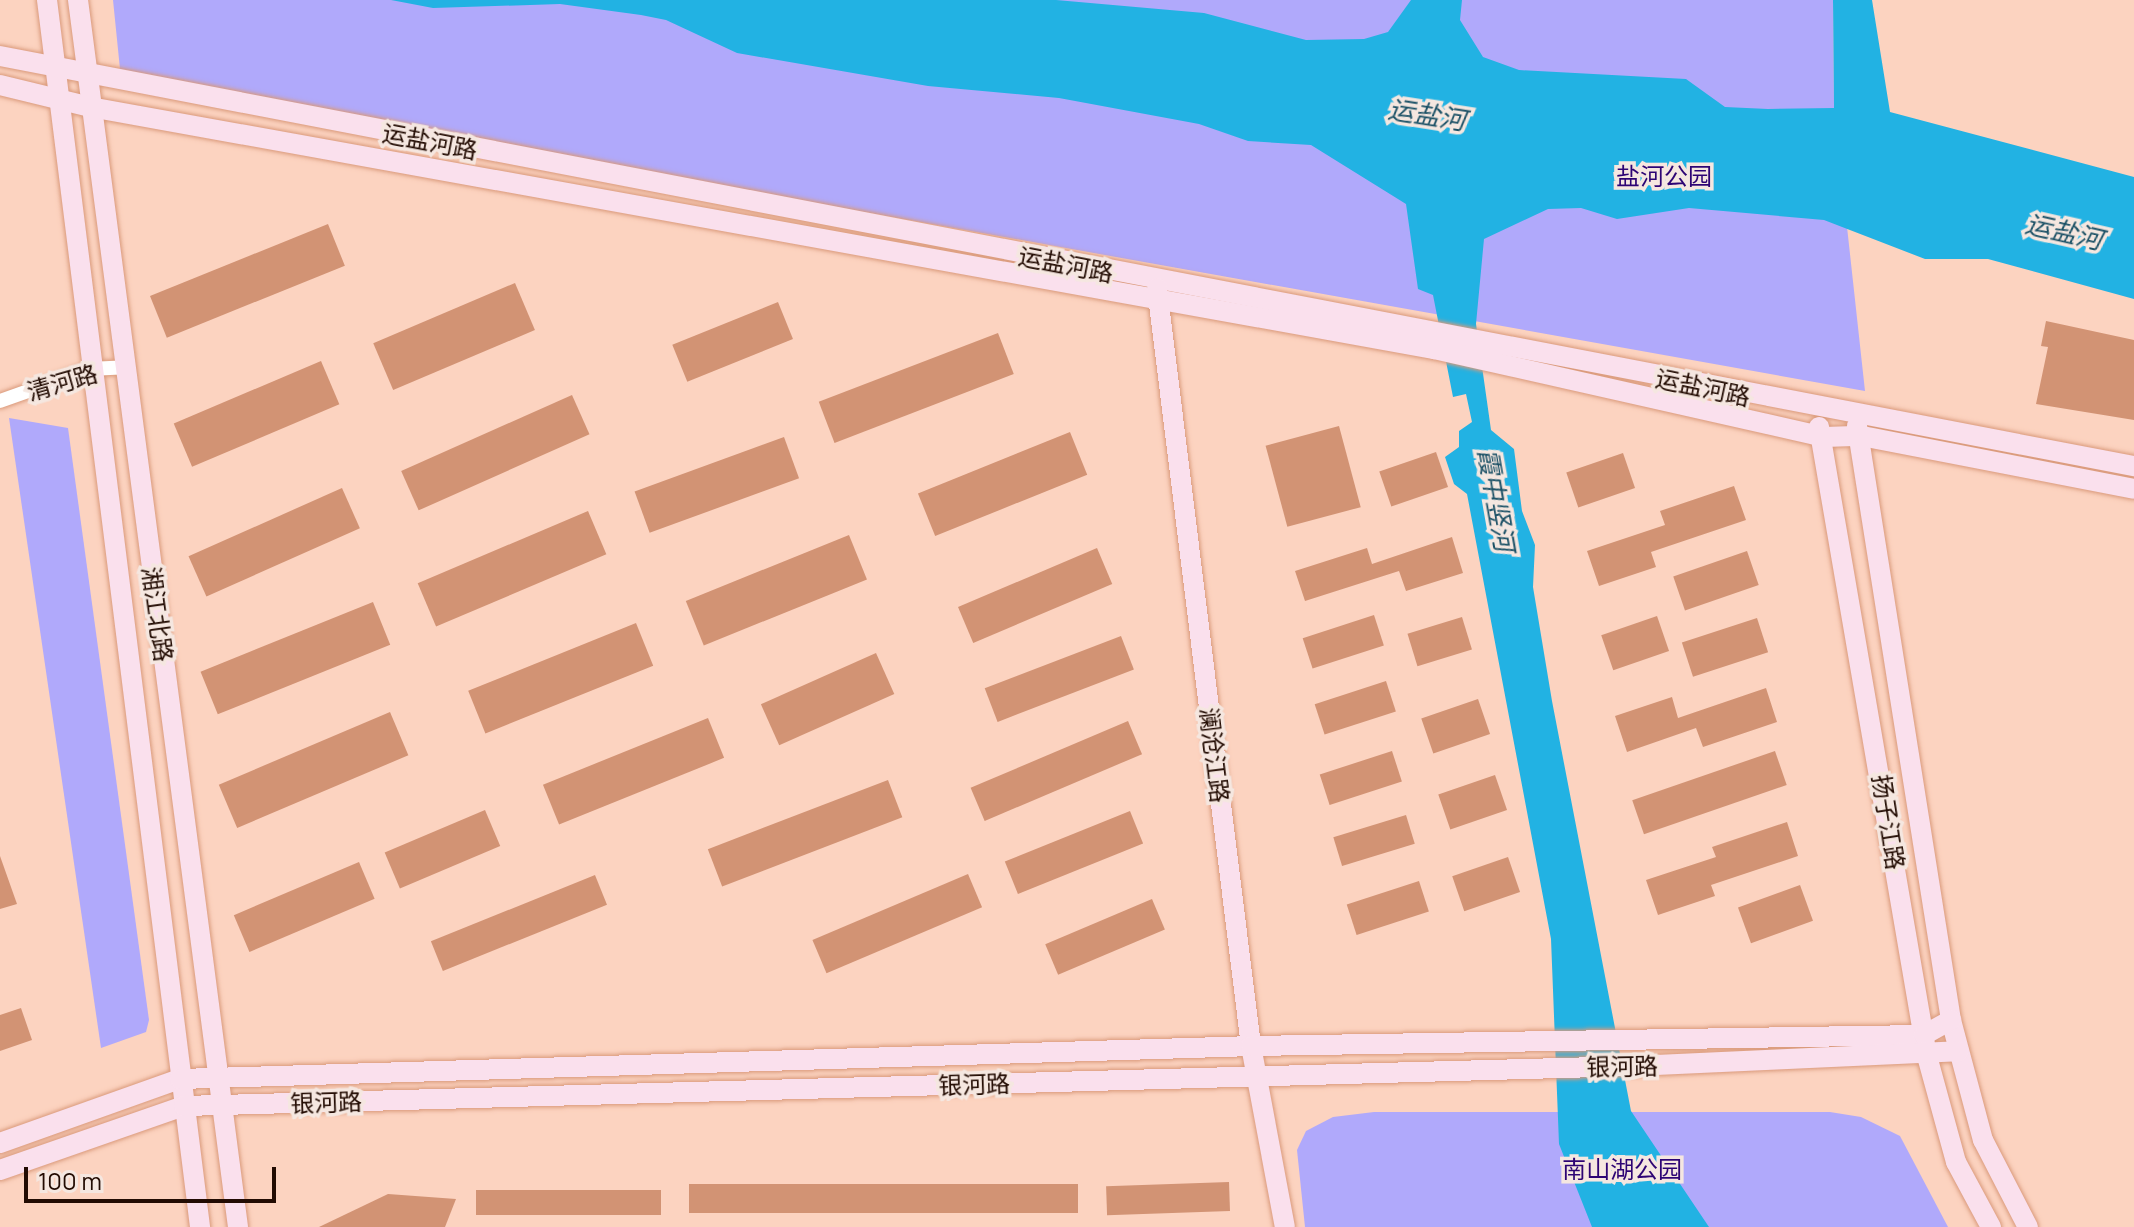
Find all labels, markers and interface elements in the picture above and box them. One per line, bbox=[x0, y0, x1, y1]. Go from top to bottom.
water label: 运盐河 bbox=[1386, 93, 1468, 137]
street label: 运盐河路 bbox=[380, 118, 480, 164]
park label: 盐河公园 bbox=[1616, 162, 1712, 190]
water label: 运盐河 bbox=[2022, 208, 2106, 256]
street label: 运盐河路 bbox=[1016, 241, 1116, 287]
street label: 清河路 bbox=[23, 358, 101, 406]
street label: 运盐河路 bbox=[1653, 363, 1753, 411]
water label: 霞中竖河 bbox=[1472, 446, 1520, 554]
street label: 湘江北路 bbox=[137, 564, 179, 664]
street label: 澜沧江路 bbox=[1195, 706, 1235, 804]
street label: 扬子江路 bbox=[1867, 772, 1911, 872]
street label: 银河路 bbox=[1586, 1051, 1658, 1081]
street label: 银河路 bbox=[938, 1068, 1010, 1100]
street label: 银河路 bbox=[290, 1086, 362, 1118]
scale bar bbox=[28, 1151, 280, 1201]
park label: 南山湖公园 bbox=[1562, 1155, 1682, 1183]
text: 100 m bbox=[38, 1164, 102, 1197]

